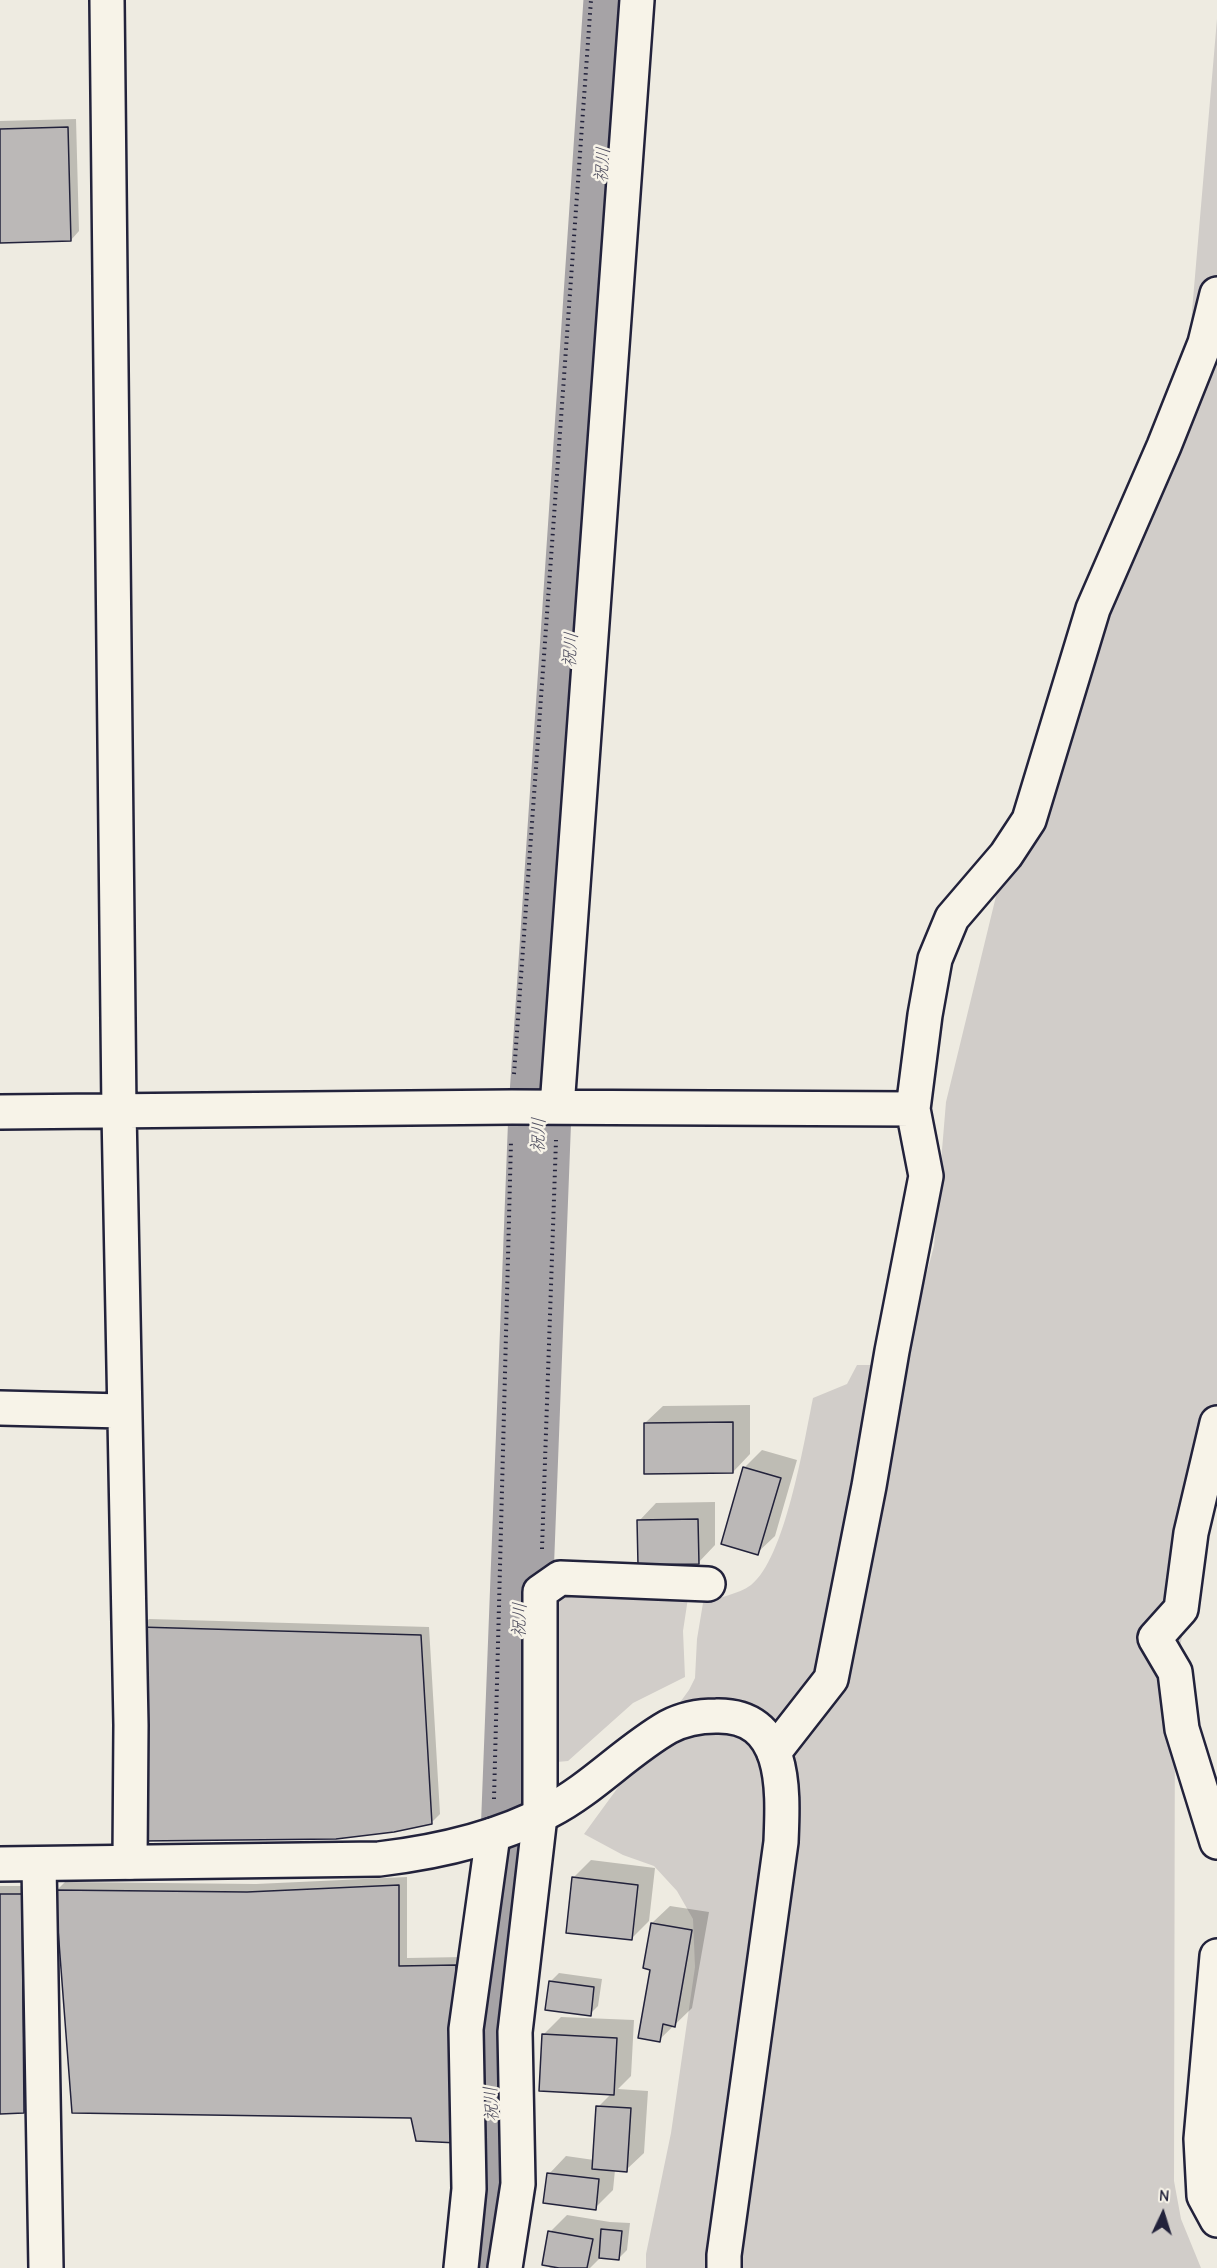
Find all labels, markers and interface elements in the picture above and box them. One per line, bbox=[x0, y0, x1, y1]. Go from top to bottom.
water label: 祝川 bbox=[591, 146, 615, 184]
water label: 祝川 bbox=[559, 631, 583, 669]
water label: 祝川 bbox=[528, 1117, 550, 1153]
water label: 祝川 bbox=[509, 1602, 531, 1638]
water label: 祝川 bbox=[480, 2085, 504, 2123]
north arrow bbox=[1133, 2184, 1193, 2244]
text: N bbox=[1158, 2187, 1170, 2205]

